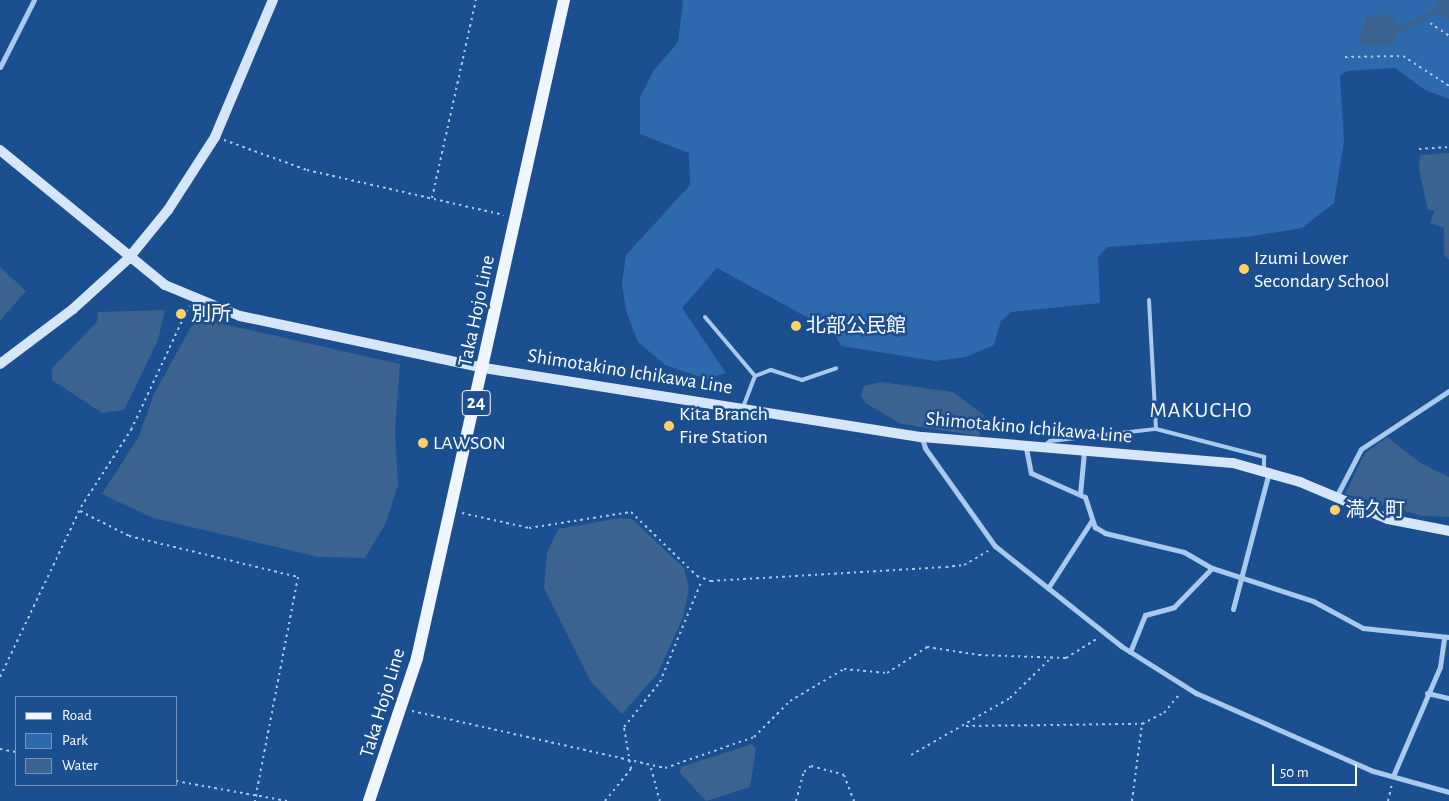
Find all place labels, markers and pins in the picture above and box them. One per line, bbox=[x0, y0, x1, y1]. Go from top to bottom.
place label: Izumi Lower Secondary School bbox=[1254, 246, 1390, 293]
marker: Izumi Lower Secondary School bbox=[1238, 263, 1250, 275]
place label: 別所 bbox=[191, 302, 231, 326]
marker: 別所 bbox=[175, 308, 187, 320]
place label: 北部公民館 bbox=[806, 314, 906, 338]
marker: 北部公民館 bbox=[790, 320, 802, 332]
place label: Kita Branch Fire Station bbox=[679, 402, 768, 449]
marker: Kita Branch Fire Station bbox=[663, 420, 675, 432]
place label: LAWSON bbox=[433, 431, 506, 455]
marker: LAWSON bbox=[417, 437, 429, 449]
place label: 満久町 bbox=[1345, 498, 1405, 522]
marker: 満久町 bbox=[1329, 504, 1341, 516]

